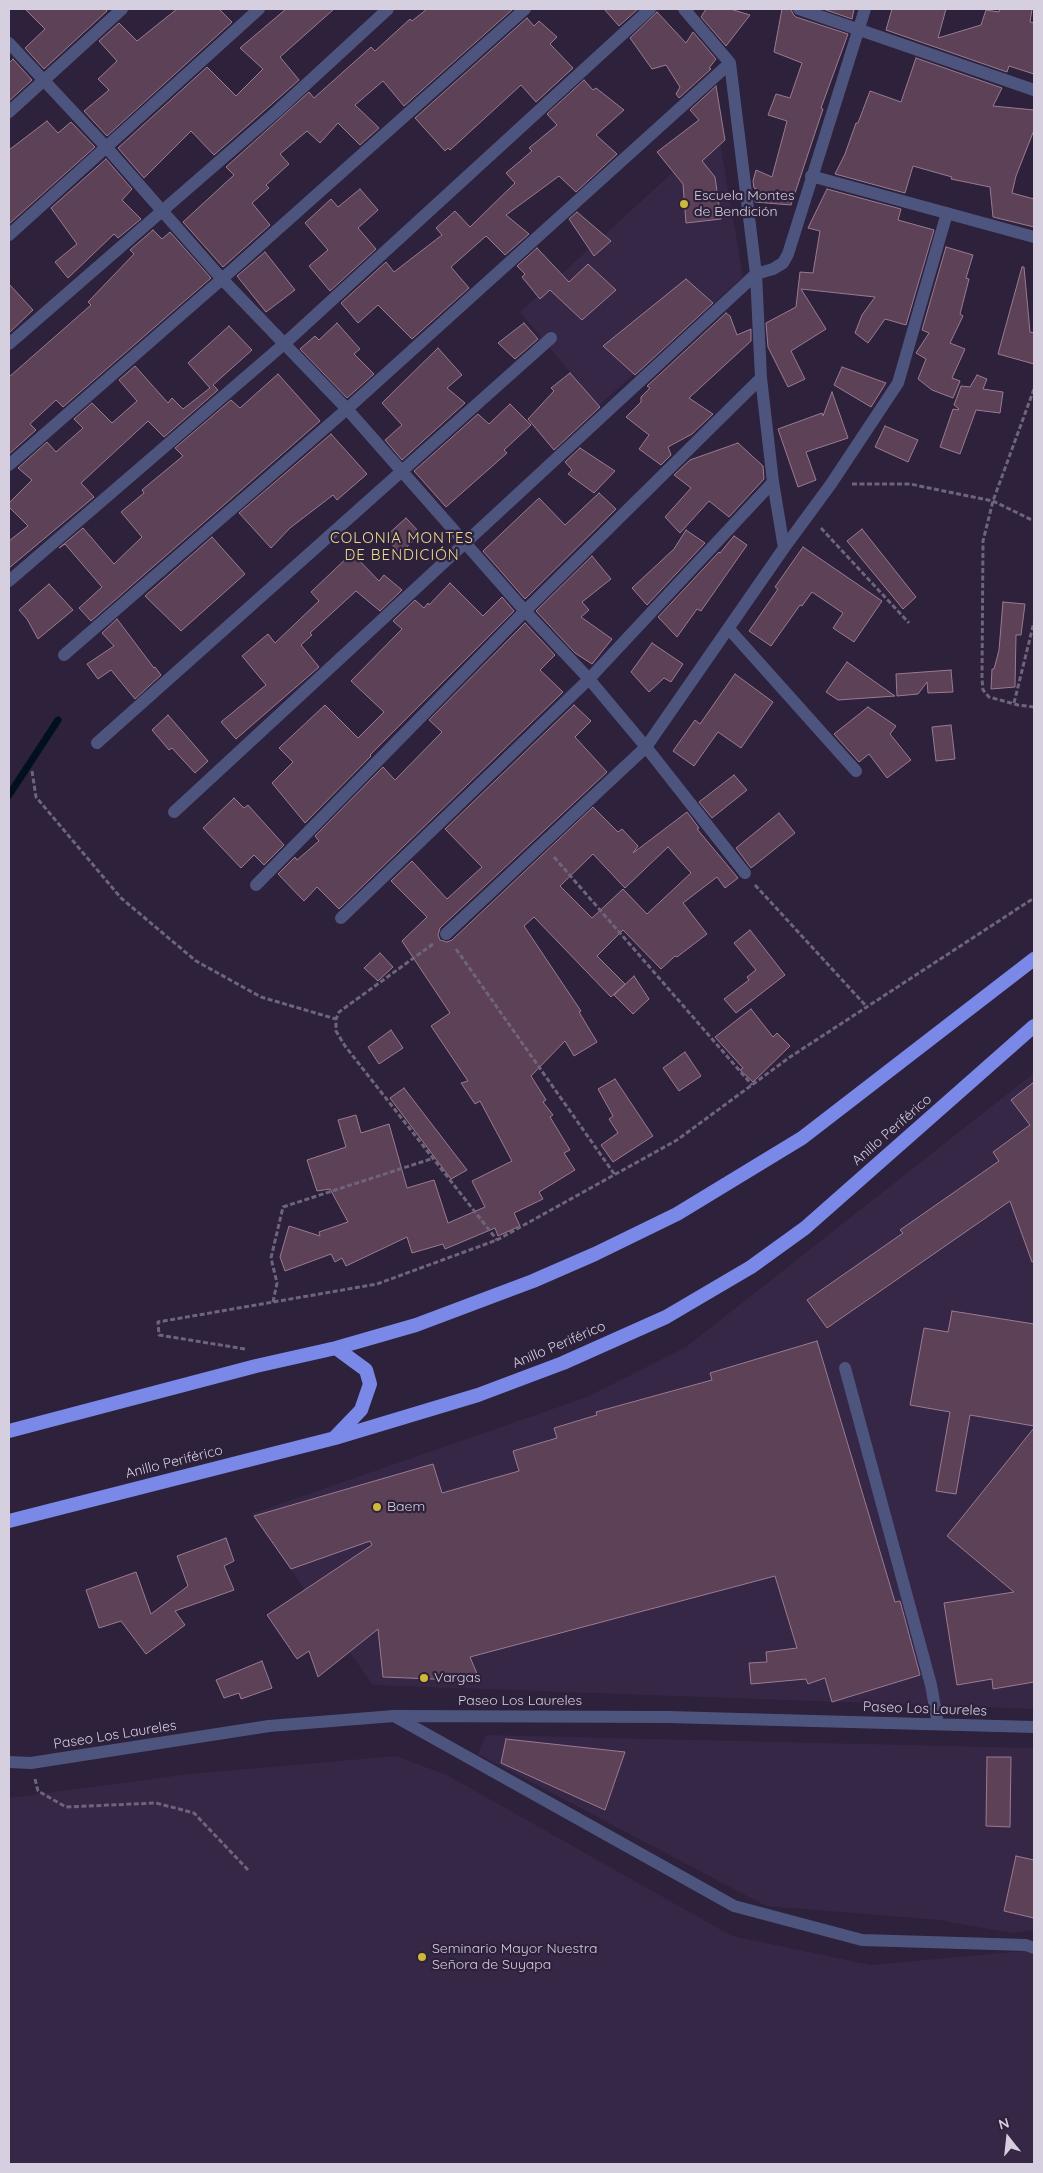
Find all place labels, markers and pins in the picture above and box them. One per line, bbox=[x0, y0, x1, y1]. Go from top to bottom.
place label: Escuela Montes de Bendición bbox=[694, 188, 794, 220]
marker: Escuela Montes de Bendición bbox=[678, 198, 690, 210]
place label: Baem bbox=[387, 1499, 425, 1515]
marker: Baem bbox=[371, 1501, 383, 1513]
place label: Vargas bbox=[434, 1670, 481, 1686]
marker: Vargas bbox=[418, 1672, 430, 1684]
place label: Seminario Mayor Nuestra Señora de Suyapa bbox=[432, 1941, 597, 1974]
marker: Seminario Mayor Nuestra Señora de Suyapa bbox=[416, 1951, 428, 1963]

